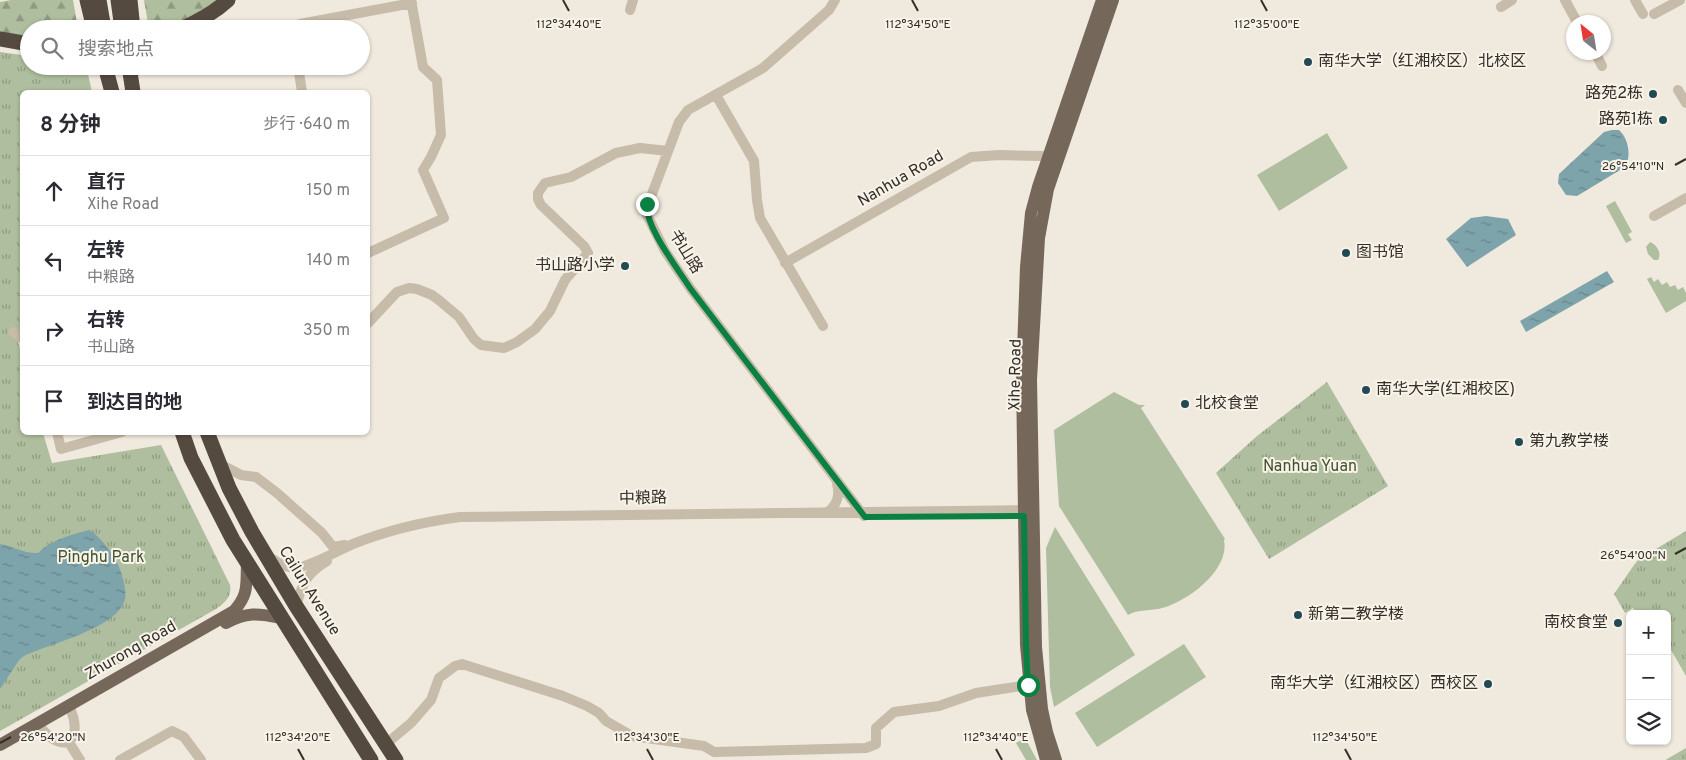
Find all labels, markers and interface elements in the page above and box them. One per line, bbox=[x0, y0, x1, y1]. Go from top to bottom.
north arrow bbox=[1566, 15, 1611, 60]
text: 112°34'40"E bbox=[536, 17, 602, 33]
text: 112°34'50"E bbox=[885, 17, 951, 33]
text: 112°35'00"E bbox=[1234, 17, 1300, 33]
search box bbox=[20, 20, 370, 75]
icon: search bbox=[38, 34, 66, 62]
text: 搜索地点 bbox=[78, 38, 154, 62]
place label: 南华大学（红湘校区）北校区 bbox=[1318, 52, 1526, 72]
marker: 南华大学（红湘校区）北校区 bbox=[1302, 56, 1314, 68]
place label: 路苑2栋 bbox=[1585, 84, 1643, 104]
marker: 路苑2栋 bbox=[1647, 88, 1659, 100]
place label: 路苑1栋 bbox=[1599, 110, 1653, 130]
text: 8 分钟 bbox=[40, 112, 100, 139]
marker: 路苑1栋 bbox=[1657, 114, 1669, 126]
text: 步行 · 640 m bbox=[263, 115, 350, 135]
street label: Nanhua Road bbox=[855, 146, 947, 212]
text: 26°54'10"N bbox=[1602, 159, 1664, 175]
text: 直行 bbox=[87, 171, 125, 195]
icon: ahead bbox=[40, 177, 68, 205]
text: 150 m bbox=[307, 181, 350, 201]
route end bbox=[636, 193, 659, 216]
text: Xihe Road bbox=[87, 195, 159, 215]
street label: 书山路 bbox=[664, 226, 706, 278]
text: 左转 bbox=[87, 239, 125, 263]
place label: 图书馆 bbox=[1356, 243, 1404, 263]
icon: left bbox=[40, 247, 68, 275]
marker: 图书馆 bbox=[1340, 247, 1352, 259]
text: 140 m bbox=[307, 251, 350, 271]
place label: 书山路小学 bbox=[535, 256, 615, 276]
marker: 书山路小学 bbox=[619, 260, 631, 272]
text: 中粮路 bbox=[87, 268, 135, 288]
text: 右转 bbox=[87, 309, 125, 333]
icon: right bbox=[40, 317, 68, 345]
text: 350 m bbox=[303, 321, 350, 341]
text: 书山路 bbox=[87, 338, 135, 358]
street label: Xihe Road bbox=[1005, 339, 1027, 411]
place label: 南华大学(红湘校区) bbox=[1376, 380, 1515, 400]
marker: 南华大学(红湘校区) bbox=[1360, 384, 1372, 396]
icon: arrive bbox=[40, 387, 68, 415]
text: 到达目的地 bbox=[87, 391, 182, 415]
place label: 北校食堂 bbox=[1195, 394, 1259, 414]
marker: 北校食堂 bbox=[1179, 398, 1191, 410]
place label: 第九教学楼 bbox=[1529, 432, 1609, 452]
marker: 第九教学楼 bbox=[1513, 436, 1525, 448]
park label: Nanhua Yuan bbox=[1263, 457, 1357, 477]
street label: 中粮路 bbox=[619, 489, 667, 509]
street label: Cailun Avenue bbox=[274, 543, 344, 639]
park label: Pinghu Park bbox=[57, 548, 145, 568]
text: 26°54'00"N bbox=[1600, 548, 1666, 564]
place label: 新第二教学楼 bbox=[1308, 605, 1404, 625]
marker: 新第二教学楼 bbox=[1292, 609, 1304, 621]
map controls bbox=[1626, 610, 1671, 745]
button: + bbox=[1626, 610, 1671, 655]
place label: 南校食堂 bbox=[1544, 613, 1608, 633]
street label: Zhurong Road bbox=[82, 617, 180, 685]
marker: 南校食堂 bbox=[1612, 617, 1624, 629]
button: − bbox=[1626, 655, 1671, 700]
route start bbox=[1017, 674, 1040, 697]
place label: 南华大学（红湘校区）西校区 bbox=[1270, 674, 1478, 694]
marker: 南华大学（红湘校区）西校区 bbox=[1482, 678, 1494, 690]
button: layers bbox=[1626, 700, 1671, 745]
text: 26°54'20"N bbox=[20, 730, 86, 746]
text: 112°34'20"E bbox=[265, 730, 331, 746]
text: 112°34'30"E bbox=[614, 730, 680, 746]
text: 112°34'40"E bbox=[963, 730, 1029, 746]
text: 112°34'50"E bbox=[1312, 730, 1378, 746]

